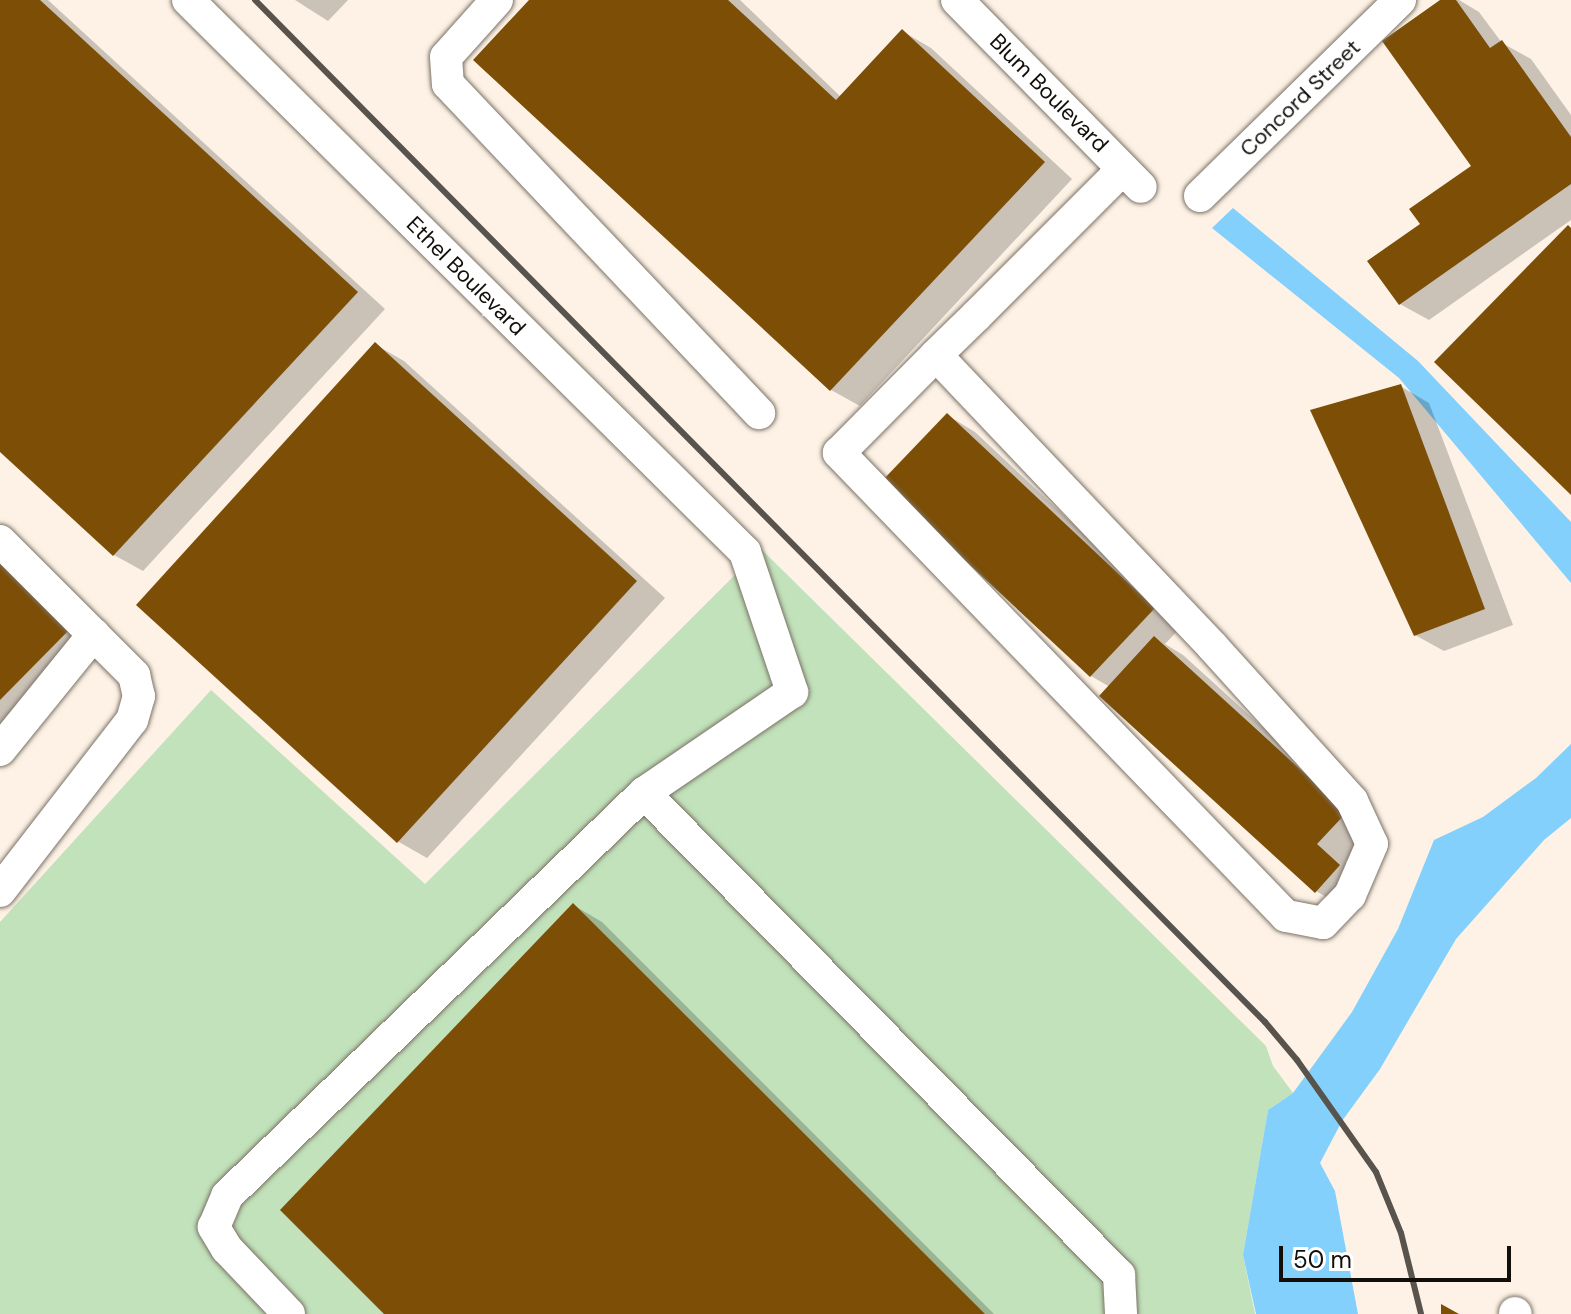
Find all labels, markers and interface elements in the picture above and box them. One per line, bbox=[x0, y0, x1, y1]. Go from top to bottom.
street label: Blum Boulevard bbox=[984, 28, 1114, 158]
street label: Concord Street bbox=[1234, 34, 1366, 162]
street label: Ethel Boulevard bbox=[401, 211, 531, 341]
scale bar bbox=[1283, 1230, 1515, 1280]
text: 50 m bbox=[1293, 1244, 1352, 1275]

